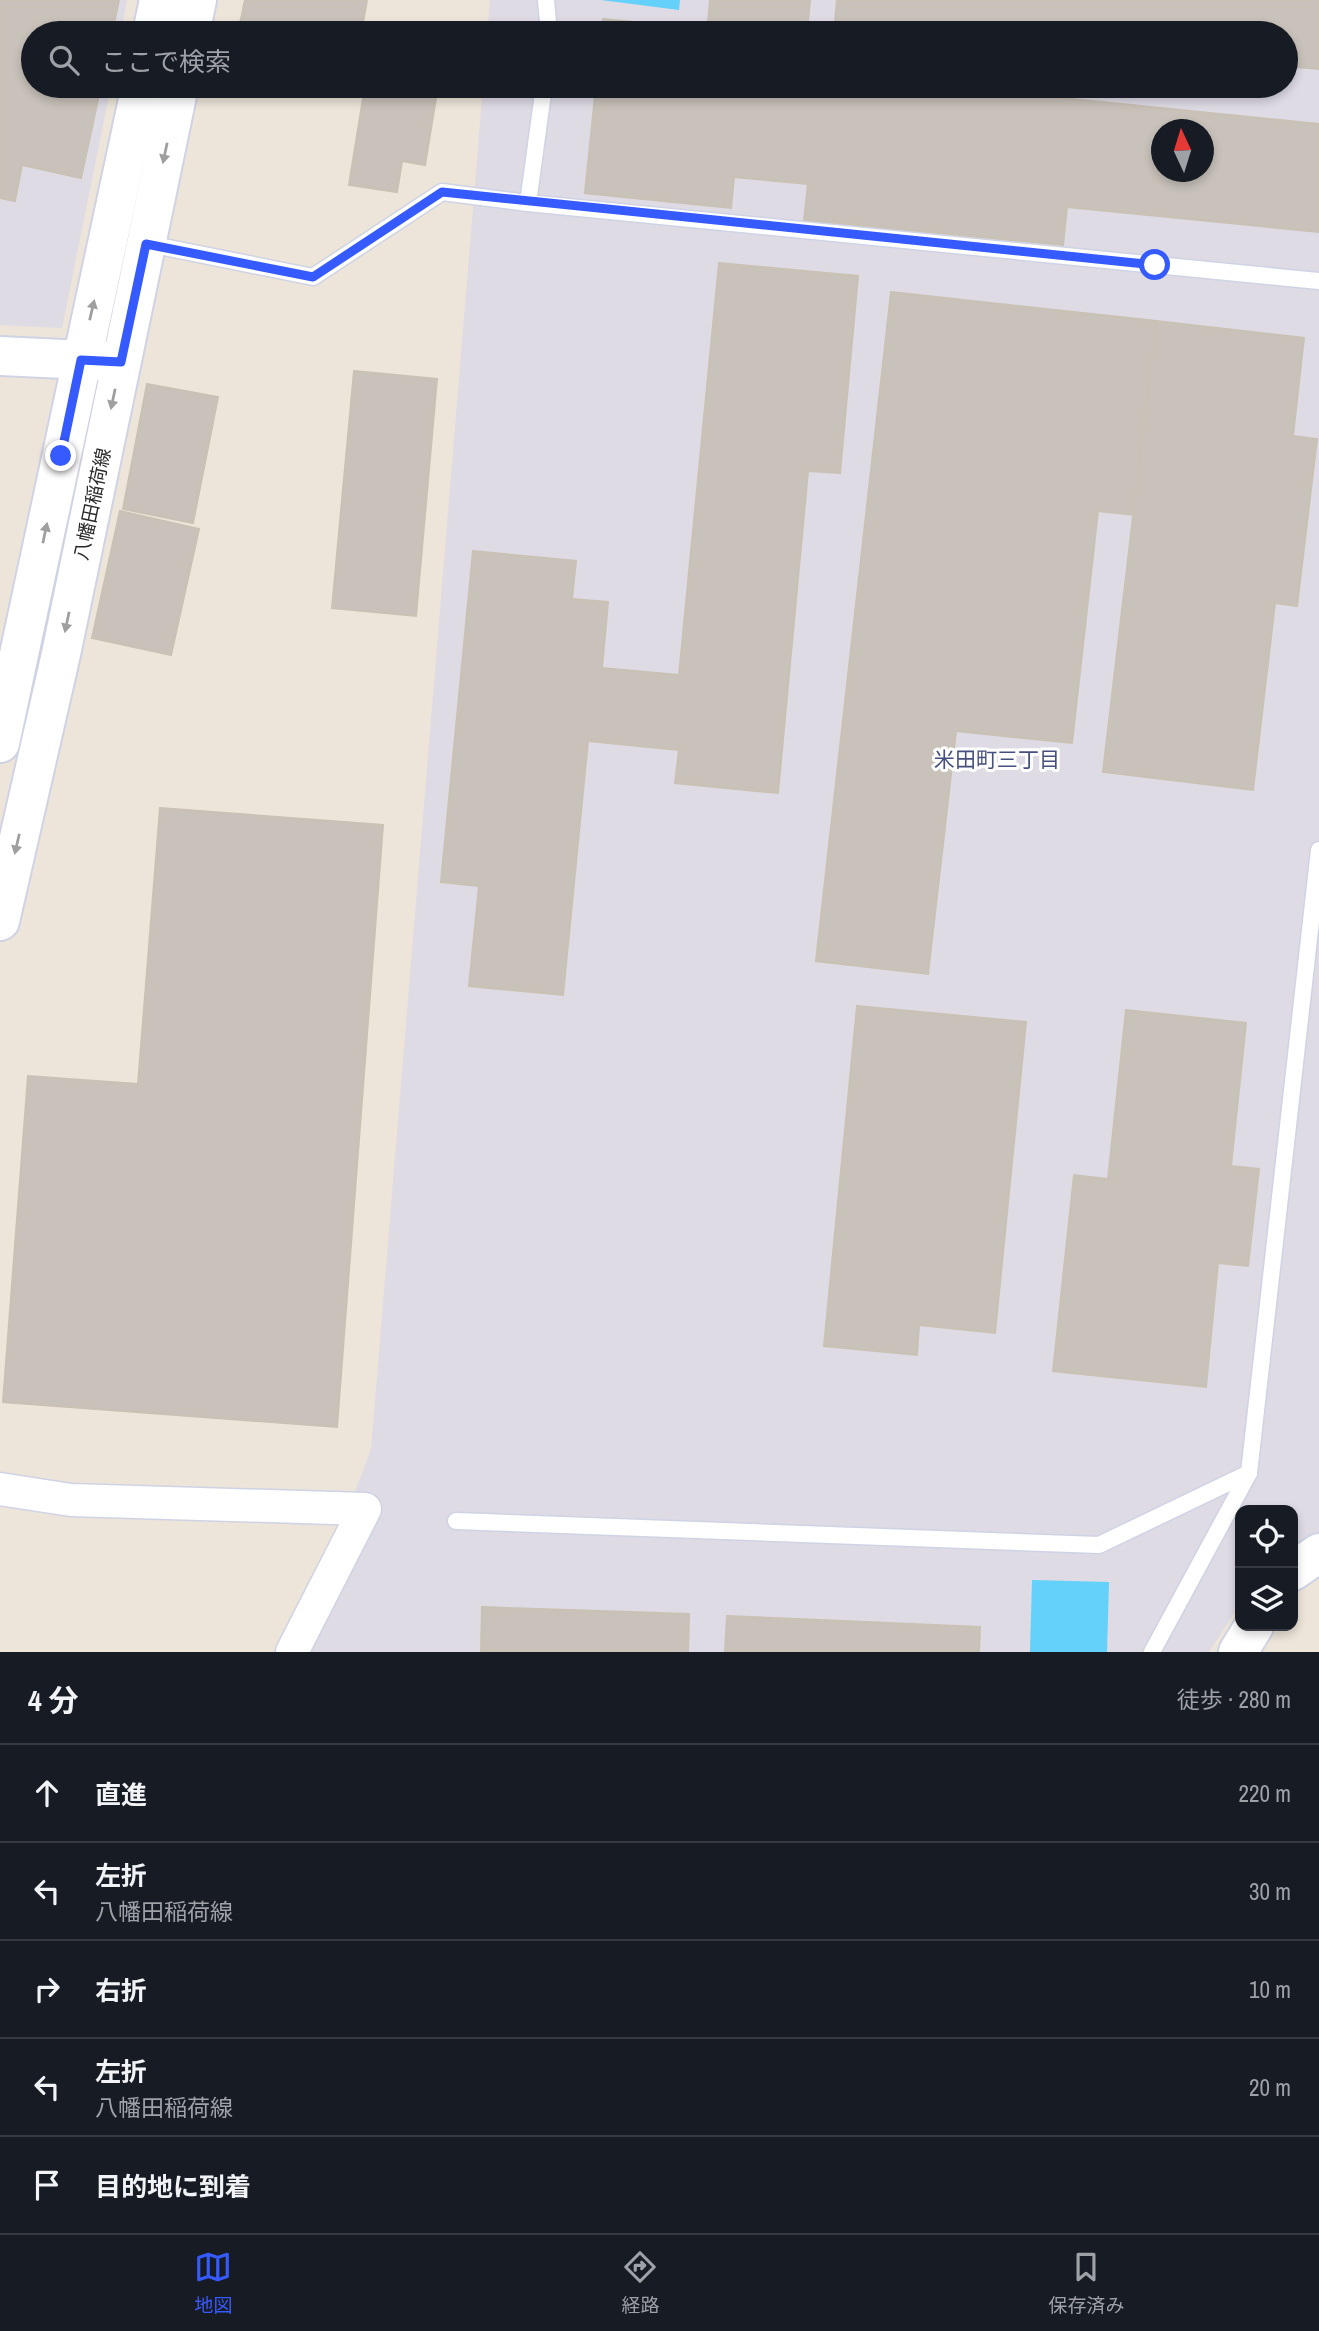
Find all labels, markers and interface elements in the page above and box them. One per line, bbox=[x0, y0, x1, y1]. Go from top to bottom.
search box bbox=[21, 21, 1298, 98]
icon: search bbox=[45, 41, 83, 79]
text: ここで検索 bbox=[101, 44, 231, 79]
north arrow bbox=[1151, 119, 1214, 182]
one-way arrow bbox=[159, 142, 170, 164]
route start bbox=[1139, 249, 1170, 280]
one-way arrow bbox=[87, 299, 98, 321]
one-way arrow bbox=[108, 388, 119, 410]
route end bbox=[45, 440, 76, 471]
street label: 八幡田稲荷線 bbox=[67, 446, 117, 562]
one-way arrow bbox=[39, 522, 50, 544]
one-way arrow bbox=[62, 611, 73, 633]
district label: 米田町三丁目 bbox=[934, 745, 1060, 774]
one-way arrow bbox=[12, 833, 23, 855]
map controls bbox=[1235, 1505, 1298, 1631]
button: locate bbox=[1235, 1505, 1298, 1568]
button: layers bbox=[1235, 1568, 1298, 1631]
text: 4 分 bbox=[28, 1680, 79, 1720]
text: 徒歩 · 280 m bbox=[1177, 1684, 1291, 1715]
icon: ahead bbox=[28, 1774, 66, 1812]
text: 直進 bbox=[95, 1777, 147, 1812]
text: 220 m bbox=[1239, 1778, 1291, 1809]
text: 左折 bbox=[95, 1858, 147, 1893]
icon: left bbox=[28, 1872, 66, 1910]
text: 30 m bbox=[1249, 1876, 1291, 1907]
text: 八幡田稲荷線 bbox=[95, 1896, 233, 1927]
icon: right bbox=[28, 1970, 66, 2008]
text: 右折 bbox=[95, 1973, 147, 2008]
text: 10 m bbox=[1249, 1974, 1291, 2005]
text: 左折 bbox=[95, 2054, 147, 2089]
icon: left bbox=[28, 2068, 66, 2106]
text: 20 m bbox=[1249, 2072, 1291, 2103]
text: 八幡田稲荷線 bbox=[95, 2092, 233, 2123]
icon: arrive bbox=[28, 2166, 66, 2204]
text: 目的地に到着 bbox=[95, 2169, 251, 2204]
tab: 地図 bbox=[194, 2248, 233, 2318]
tab: 経路 bbox=[621, 2248, 660, 2318]
tab: 保存済み bbox=[1048, 2248, 1125, 2318]

